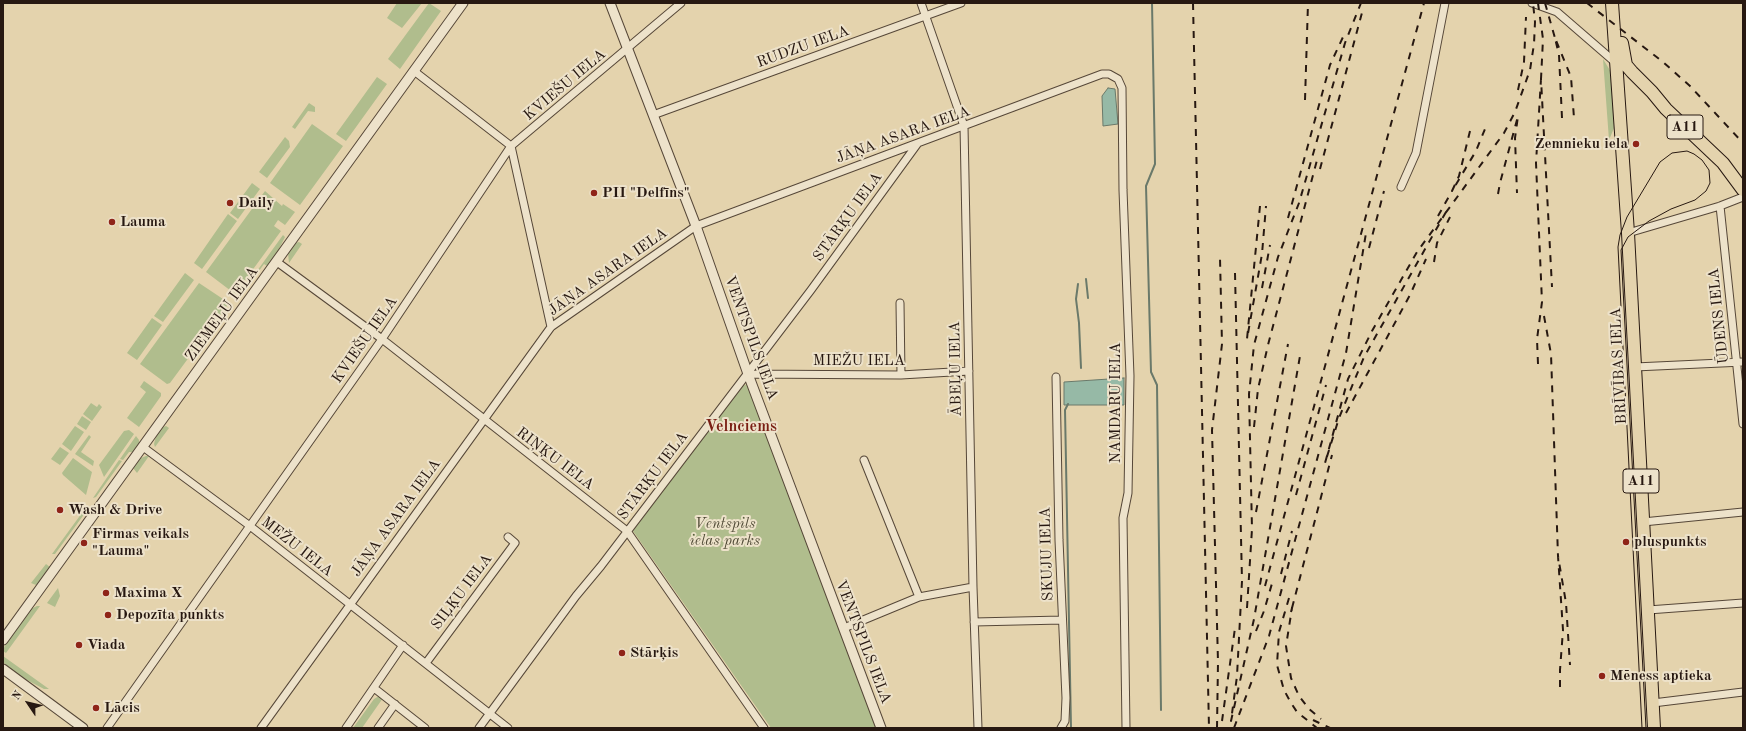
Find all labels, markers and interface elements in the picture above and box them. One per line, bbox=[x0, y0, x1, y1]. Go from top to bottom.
street label: RUDZU IELA bbox=[754, 22, 852, 72]
street label: KVIEŠU IELA bbox=[520, 45, 610, 125]
street label: JĀŅA ASARA IELA bbox=[834, 102, 972, 168]
road number: A11 bbox=[1667, 115, 1703, 139]
place label: Zemnieku iela bbox=[1535, 135, 1628, 153]
marker: Zemnieku iela bbox=[1631, 139, 1641, 149]
street label: STĀRĶU IELA bbox=[810, 169, 886, 265]
place label: PII "Delfīns" bbox=[602, 184, 690, 202]
marker: PII "Delfīns" bbox=[589, 188, 599, 198]
place label: Daily bbox=[238, 194, 274, 212]
marker: Daily bbox=[225, 198, 235, 208]
place label: Lauma bbox=[120, 213, 166, 231]
marker: Lauma bbox=[107, 217, 117, 227]
street label: JĀŅA ASARA IELA bbox=[545, 224, 671, 320]
street label: ZIEMEĻU IELA bbox=[182, 263, 262, 365]
street label: ŪDENS IELA bbox=[1705, 267, 1733, 365]
street label: VENTSPILS IELA bbox=[720, 273, 782, 403]
street label: KVIEŠU IELA bbox=[328, 293, 402, 387]
street label: BRĪVĪBAS IELA bbox=[1607, 307, 1631, 425]
street label: ĀBEĻU IELA bbox=[946, 321, 966, 417]
street label: NAMDARU IELA bbox=[1107, 342, 1125, 464]
street label: MIEŽU IELA bbox=[813, 352, 905, 370]
district label: Velnciems bbox=[705, 417, 777, 437]
street label: RIŅĶU IELA bbox=[512, 424, 598, 494]
street label: STĀRĶU IELA bbox=[614, 428, 692, 524]
street label: JĀŅA ASARA IELA bbox=[347, 456, 445, 580]
road number: A11 bbox=[1623, 469, 1659, 493]
place label: Wash & Drive bbox=[68, 501, 162, 519]
marker: Wash & Drive bbox=[55, 505, 65, 515]
street label: SKUJU IELA bbox=[1036, 507, 1058, 601]
street label: MEŽU IELA bbox=[257, 513, 337, 581]
park label: Ventspils ielas parks bbox=[690, 515, 760, 550]
place label: Firmas veikals "Lauma" bbox=[92, 525, 189, 560]
place label: pluspunkts bbox=[1634, 533, 1707, 551]
marker: pluspunkts bbox=[1621, 537, 1631, 547]
marker: Firmas veikals "Lauma" bbox=[79, 538, 89, 548]
street label: SIĻĶU IELA bbox=[428, 551, 496, 633]
street label: VENTSPILS IELA bbox=[831, 578, 895, 706]
place label: Maxima X bbox=[114, 584, 182, 602]
marker: Maxima X bbox=[101, 588, 111, 598]
place label: Depozīta punkts bbox=[116, 606, 224, 624]
marker: Depozīta punkts bbox=[103, 610, 113, 620]
place label: Viada bbox=[87, 636, 125, 654]
marker: Viada bbox=[74, 640, 84, 650]
place label: Stārķis bbox=[630, 644, 678, 662]
marker: Stārķis bbox=[617, 648, 627, 658]
place label: Mēness aptieka bbox=[1610, 667, 1712, 685]
marker: Mēness aptieka bbox=[1597, 671, 1607, 681]
north arrow bbox=[8, 683, 48, 723]
text: N bbox=[11, 689, 25, 702]
place label: Lācis bbox=[104, 699, 140, 717]
marker: Lācis bbox=[91, 703, 101, 713]

